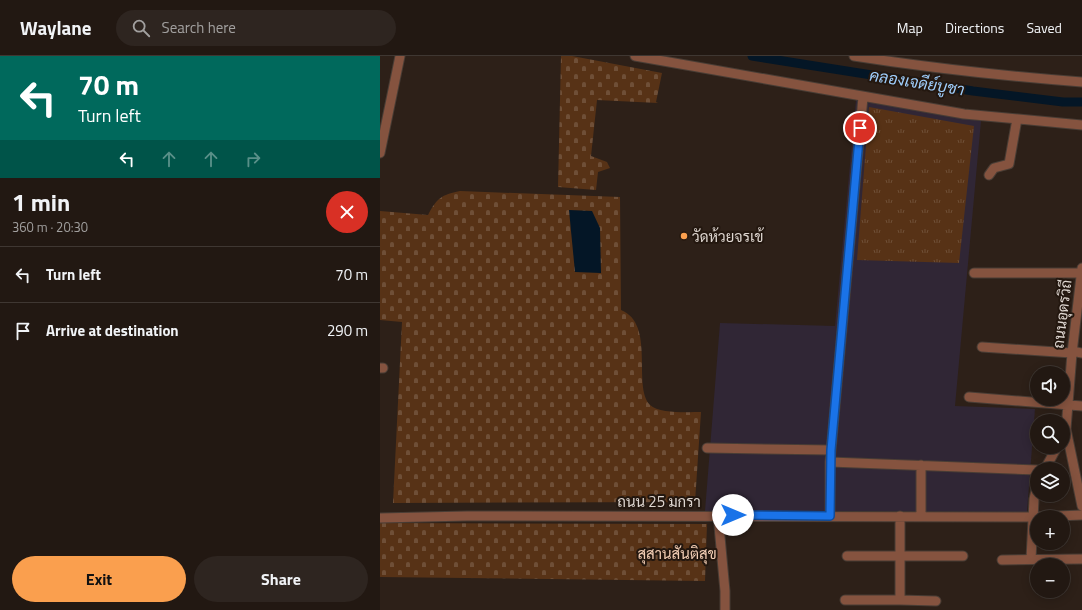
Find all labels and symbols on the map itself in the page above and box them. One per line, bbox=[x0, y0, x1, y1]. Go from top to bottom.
water label: คลองเจดีย์บูชา bbox=[868, 63, 966, 101]
pin bbox=[843, 111, 877, 145]
place label: วัดห้วยจรเข้ bbox=[692, 225, 765, 248]
marker: วัดห้วยจรเข้ bbox=[679, 231, 689, 241]
street label: ถนนอุดรวิถี bbox=[1046, 278, 1078, 350]
street label: ถนน 25 มกรา bbox=[617, 490, 701, 513]
position arrow bbox=[712, 494, 754, 536]
park label: สุสานสันติสุข bbox=[637, 542, 717, 565]

